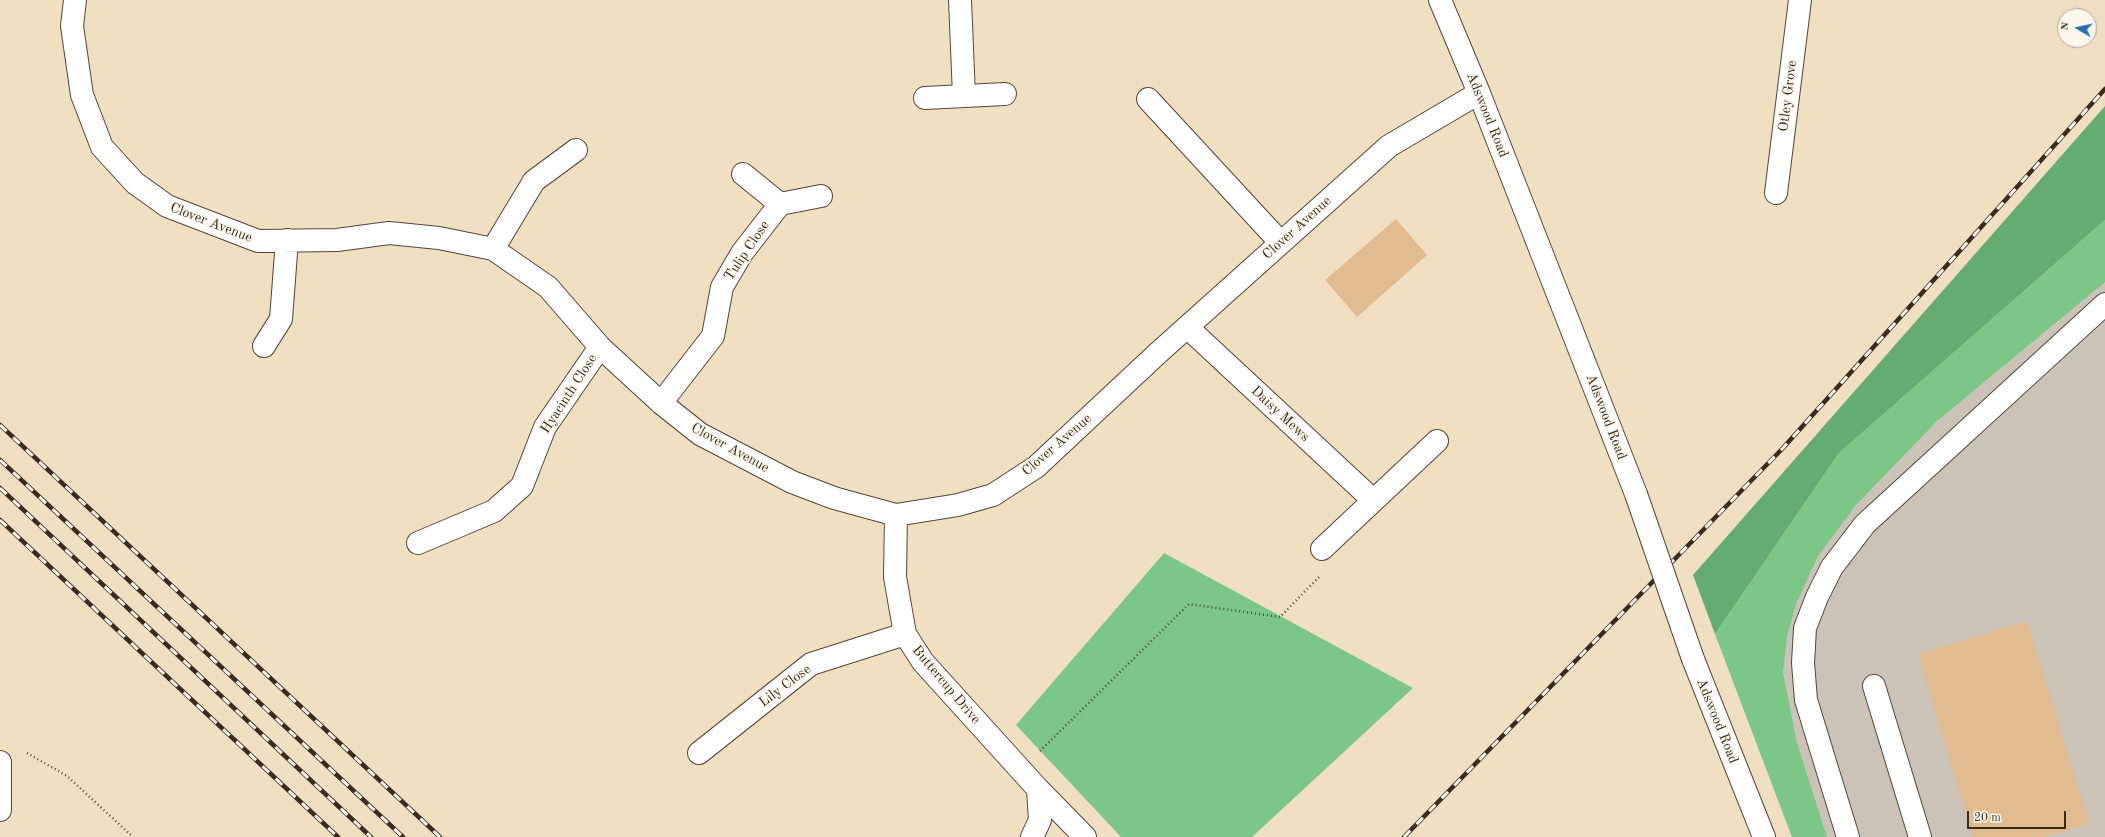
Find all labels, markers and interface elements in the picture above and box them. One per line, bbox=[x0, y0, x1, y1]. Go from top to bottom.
north arrow bbox=[2057, 8, 2097, 48]
text: N bbox=[2060, 21, 2072, 31]
street label: Otley Grove bbox=[1775, 59, 1801, 133]
street label: Adswood Road bbox=[1462, 70, 1512, 160]
street label: Clover Avenue bbox=[1259, 193, 1335, 263]
street label: Clover Avenue bbox=[167, 200, 255, 246]
street label: Tulip Close bbox=[721, 218, 773, 284]
street label: Hyacinth Close bbox=[537, 351, 601, 437]
street label: Adswood Road bbox=[1582, 372, 1630, 462]
street label: Daisy Mews bbox=[1247, 383, 1313, 445]
street label: Clover Avenue bbox=[1019, 410, 1095, 480]
street label: Clover Avenue bbox=[688, 420, 772, 476]
street label: Buttercup Drive bbox=[908, 642, 984, 728]
street label: Lily Close bbox=[756, 661, 814, 711]
street label: Adswood Road bbox=[1692, 676, 1742, 766]
scale bar bbox=[1969, 803, 2068, 829]
text: 20 m bbox=[1974, 812, 2001, 824]

